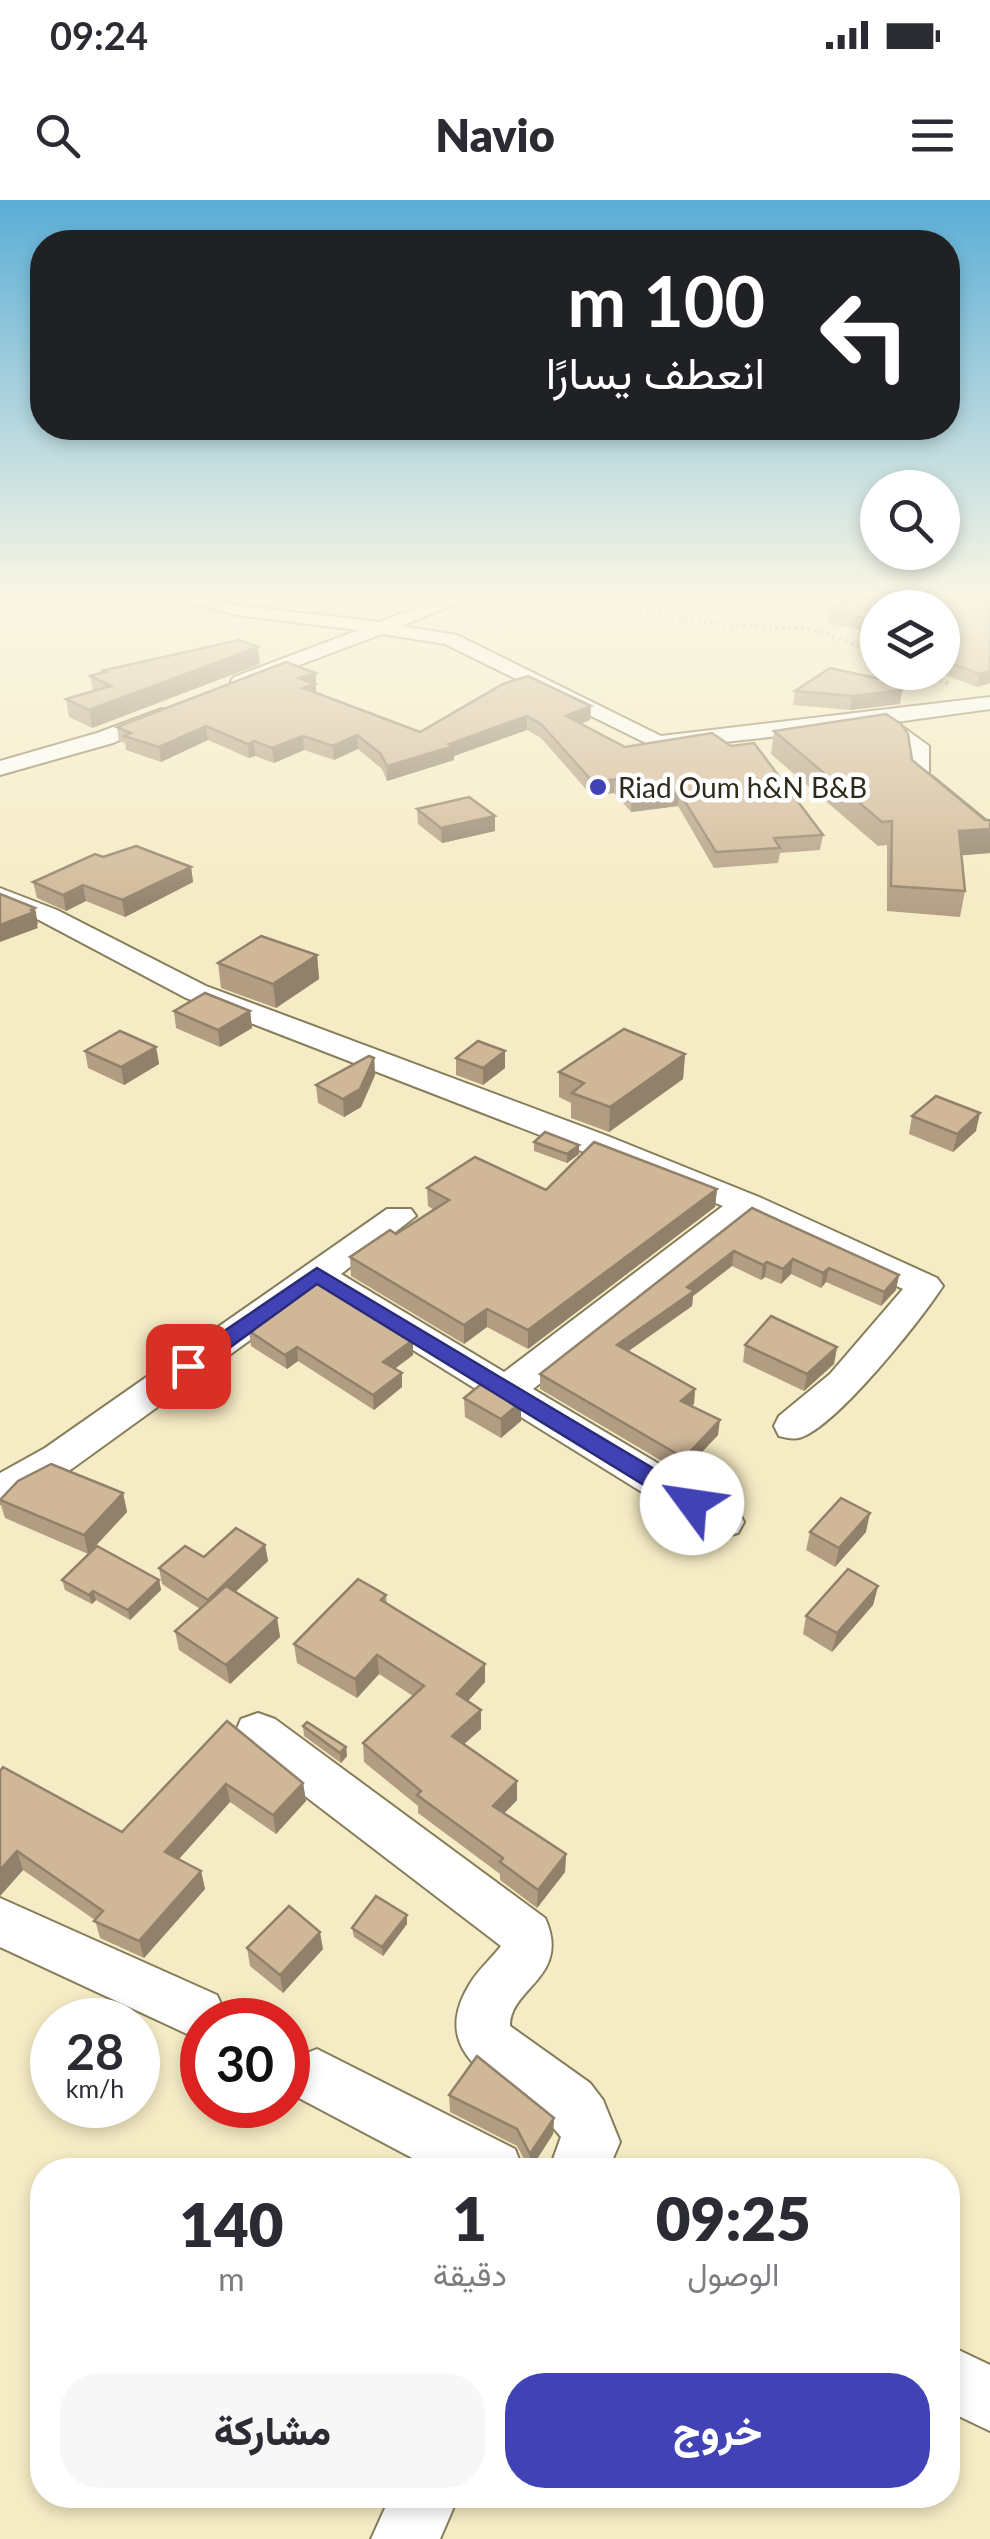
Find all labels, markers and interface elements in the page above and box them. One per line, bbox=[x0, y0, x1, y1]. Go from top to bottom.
text: 09:24 bbox=[50, 12, 148, 58]
icon: search bbox=[30, 108, 85, 163]
text: Navio bbox=[435, 108, 555, 162]
icon: menu bbox=[905, 108, 960, 163]
text: 100 m bbox=[568, 258, 765, 342]
icon: left bbox=[800, 270, 930, 400]
text: انعطف يسارًا bbox=[546, 345, 765, 399]
map controls bbox=[860, 470, 960, 690]
button: search bbox=[860, 470, 960, 570]
button: layers bbox=[860, 590, 960, 690]
place label: Riad Oum h&N B&B bbox=[618, 770, 867, 804]
marker: Riad Oum h&N B&B bbox=[587, 776, 609, 798]
pin bbox=[146, 1324, 231, 1409]
icon: arrive bbox=[161, 1339, 216, 1394]
position arrow bbox=[640, 1451, 744, 1555]
speed limit sign: 30 bbox=[180, 1998, 310, 2128]
text: 28 bbox=[66, 2021, 124, 2081]
text: km/h bbox=[66, 2073, 124, 2103]
text: 1 bbox=[452, 2182, 487, 2254]
text: 09:25 bbox=[656, 2182, 811, 2254]
text: 140 bbox=[179, 2188, 284, 2260]
text: دقيقة bbox=[433, 2254, 507, 2293]
text: الوصول bbox=[687, 2254, 780, 2293]
text: m bbox=[218, 2259, 245, 2298]
button: مشاركة bbox=[60, 2373, 485, 2488]
button: خروج bbox=[505, 2373, 930, 2488]

